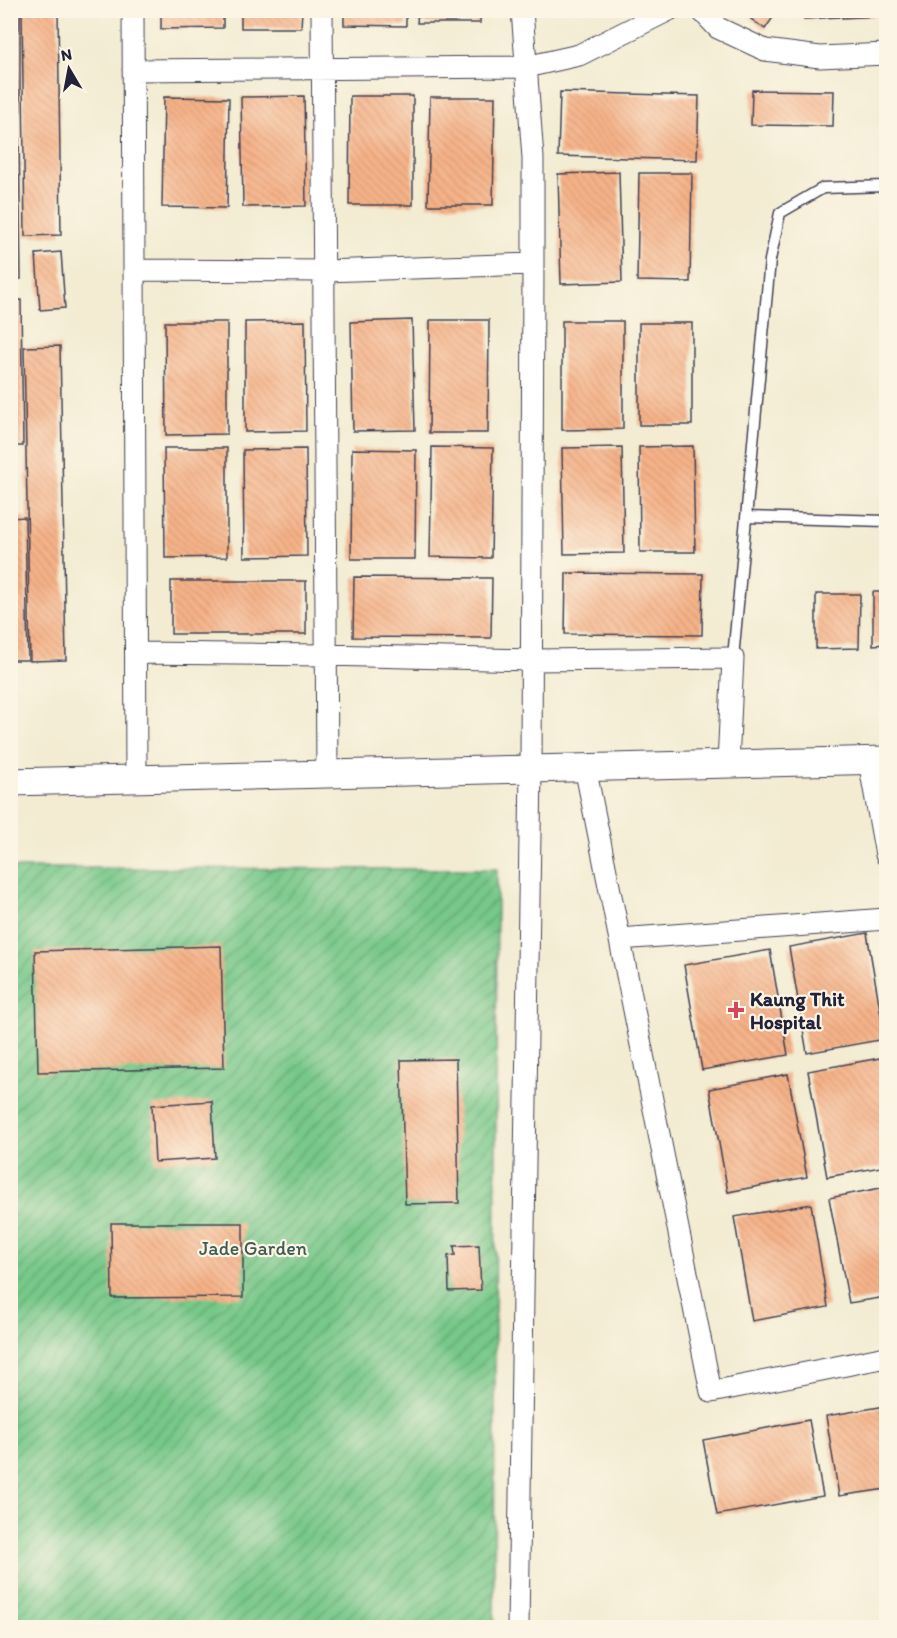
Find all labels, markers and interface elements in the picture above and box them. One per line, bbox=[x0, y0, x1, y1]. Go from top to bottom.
north arrow bbox=[39, 39, 99, 99]
text: N bbox=[60, 44, 73, 65]
place label: Kaung Thit Hospital bbox=[750, 987, 845, 1035]
marker: Kaung Thit Hospital bbox=[727, 1001, 745, 1019]
park label: Jade Garden bbox=[199, 1236, 307, 1260]

